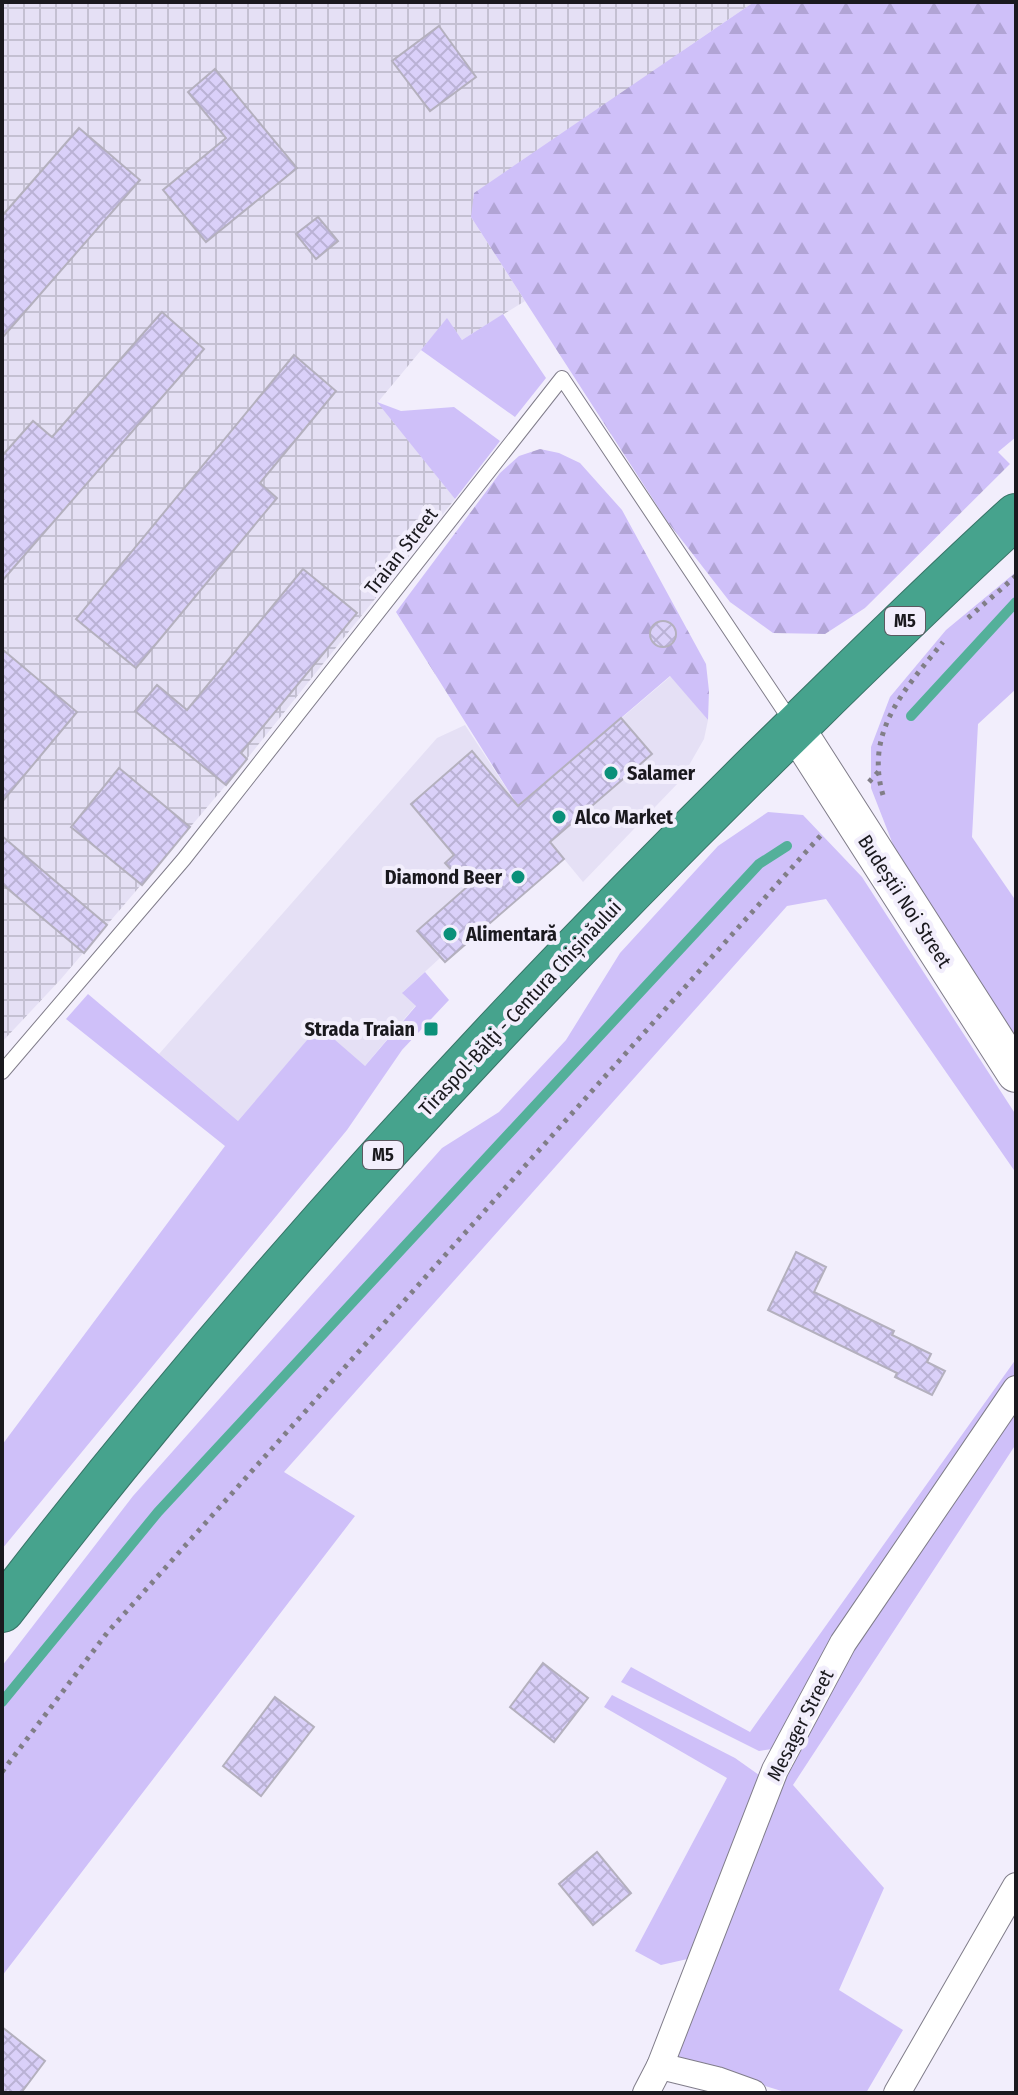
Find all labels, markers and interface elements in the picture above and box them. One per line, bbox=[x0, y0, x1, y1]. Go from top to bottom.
street label: Traian Street bbox=[360, 502, 443, 599]
road number: M5 bbox=[885, 607, 925, 635]
place label: Salamer bbox=[627, 761, 696, 785]
marker: Salamer bbox=[602, 764, 620, 782]
place label: Alco Market bbox=[574, 805, 674, 829]
marker: Alco Market bbox=[550, 808, 568, 826]
street label: Budeștii Noi Street bbox=[852, 830, 957, 973]
place label: Diamond Beer bbox=[385, 865, 503, 889]
marker: Diamond Beer bbox=[509, 868, 527, 886]
street label: Tiraspol-Bălţi - Centura Chișinăului bbox=[414, 895, 627, 1121]
place label: Alimentară bbox=[465, 922, 557, 946]
marker: Alimentară bbox=[441, 925, 459, 943]
place label: Strada Traian bbox=[304, 1017, 415, 1041]
marker: Strada Traian bbox=[422, 1020, 440, 1038]
road number: M5 bbox=[363, 1141, 403, 1169]
street label: Mesager Street bbox=[762, 1665, 839, 1785]

